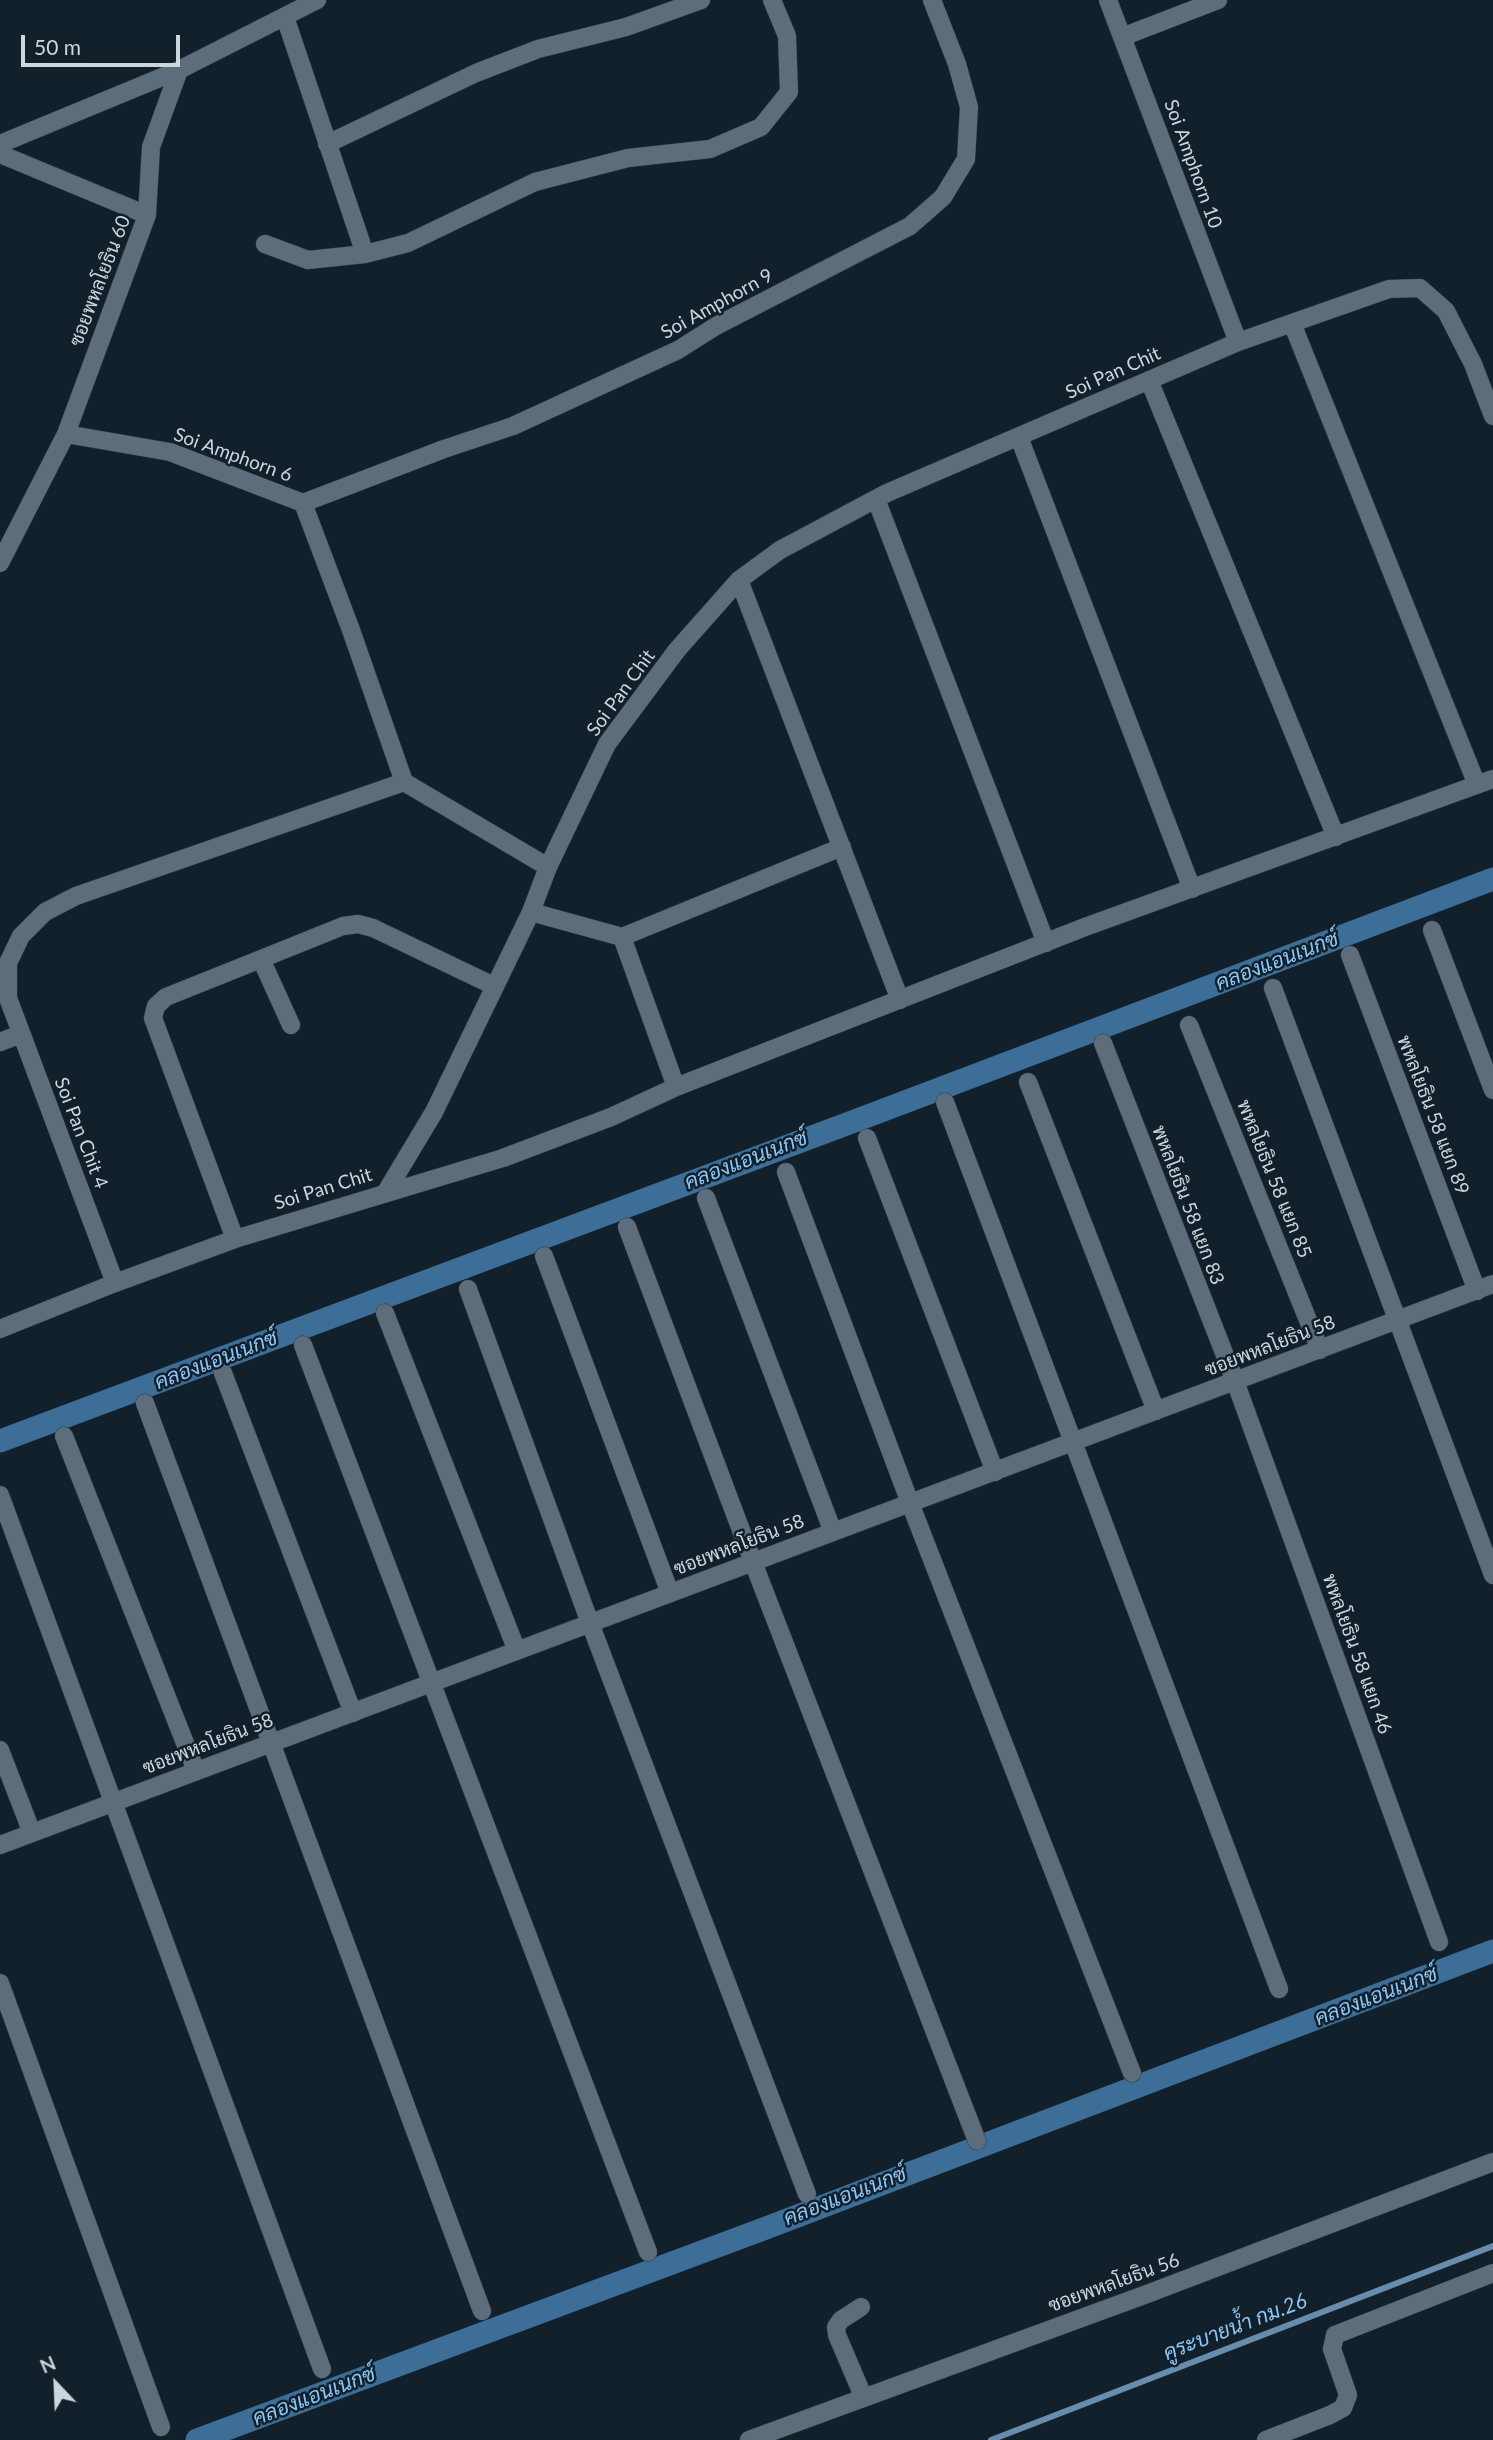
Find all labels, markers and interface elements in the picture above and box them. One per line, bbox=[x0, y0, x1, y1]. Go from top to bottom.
scale bar bbox=[24, 21, 184, 65]
text: 50 m bbox=[34, 34, 81, 59]
street label: Soi Amphorn 10 bbox=[1159, 97, 1227, 231]
street label: ซอยพหลโยธิน 60 bbox=[65, 213, 135, 349]
street label: Soi Amphorn 9 bbox=[657, 264, 777, 344]
street label: Soi Pan Chit bbox=[1062, 342, 1164, 404]
street label: Soi Amphorn 6 bbox=[171, 423, 295, 487]
street label: Soi Pan Chit bbox=[582, 645, 660, 741]
water label: คลองแอนเนกซ์ bbox=[1212, 926, 1342, 996]
street label: พหลโยธิน 58 แยก 89 bbox=[1392, 1032, 1474, 1198]
street label: Soi Pan Chit 4 bbox=[49, 1074, 113, 1192]
street label: พหลโยธิน 58 แยก 85 bbox=[1232, 1097, 1316, 1261]
street label: พหลโยธิน 58 แยก 83 bbox=[1147, 1122, 1229, 1288]
water label: คลองแอนเนกซ์ bbox=[681, 1125, 811, 1195]
street label: Soi Pan Chit bbox=[271, 1163, 375, 1215]
street label: ซอยพหลโยธิน 58 bbox=[1202, 1311, 1338, 1381]
water label: คลองแอนเนกซ์ bbox=[151, 1325, 281, 1395]
street label: ซอยพหลโยธิน 58 bbox=[671, 1510, 807, 1580]
street label: พหลโยธิน 58 แยก 46 bbox=[1317, 1571, 1397, 1737]
street label: ซอยพหลโยธิน 58 bbox=[140, 1709, 276, 1779]
water label: คลองแอนเนกซ์ bbox=[1311, 1961, 1441, 2031]
water label: คลองแอนเนกซ์ bbox=[780, 2161, 910, 2231]
street label: ซอยพหลโยธิน 56 bbox=[1045, 2249, 1183, 2317]
water label: คูระบายน้ำ กม.26 bbox=[1160, 2288, 1310, 2366]
north arrow bbox=[21, 2349, 91, 2419]
text: N bbox=[36, 2351, 59, 2378]
water label: คลองแอนเนกซ์ bbox=[249, 2361, 379, 2431]

